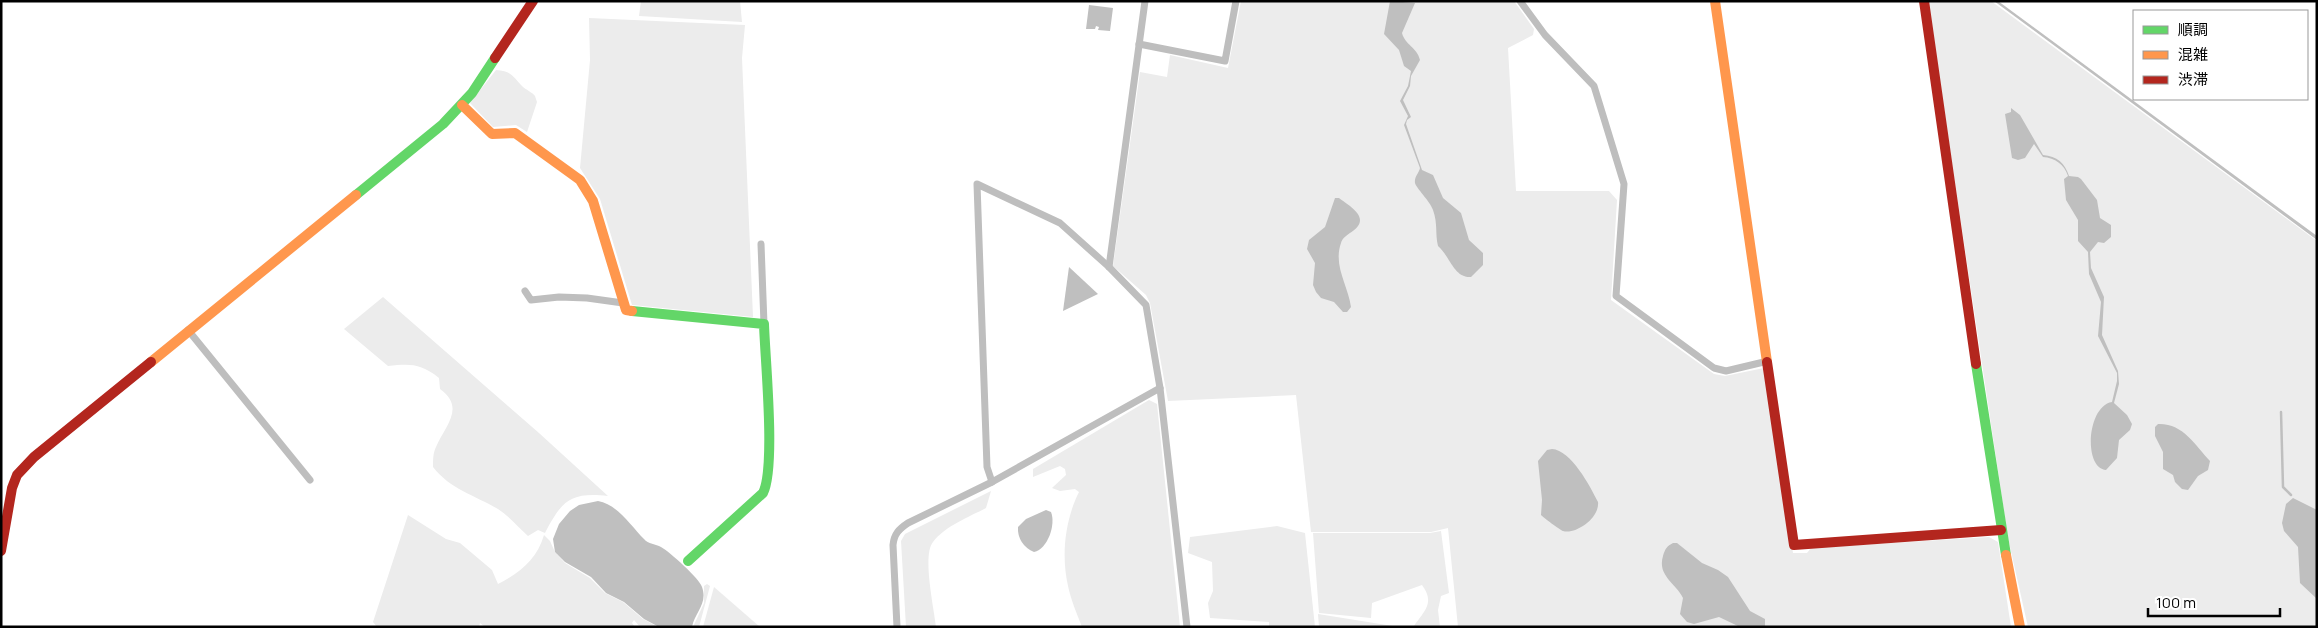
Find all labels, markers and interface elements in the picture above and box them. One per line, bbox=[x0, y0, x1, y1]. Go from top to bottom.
legend bbox=[2133, 10, 2308, 100]
text: 順調 bbox=[2178, 19, 2208, 40]
text: 混雑 bbox=[2178, 44, 2208, 65]
text: 渋滞 bbox=[2178, 69, 2208, 90]
scale bar bbox=[2148, 586, 2280, 618]
text: 100 m bbox=[2156, 592, 2196, 613]

